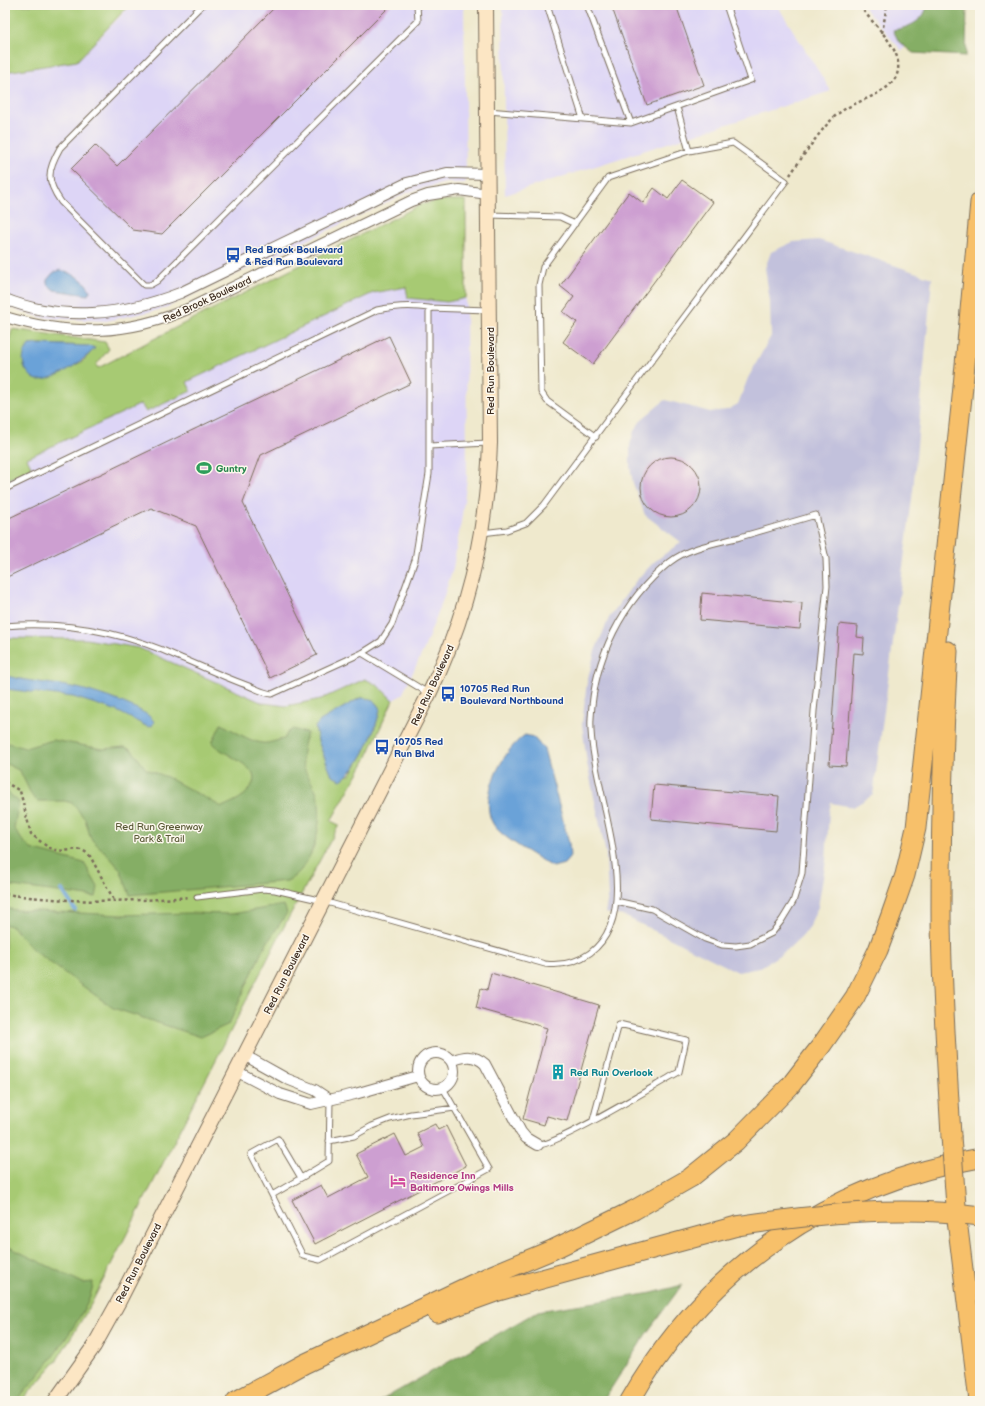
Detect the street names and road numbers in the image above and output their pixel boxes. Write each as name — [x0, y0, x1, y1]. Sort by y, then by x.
street label: Red Brook Boulevard — [161, 274, 254, 326]
street label: Red Run Boulevard — [485, 327, 497, 415]
street label: Red Run Boulevard — [409, 643, 457, 728]
street label: Red Run Boulevard — [262, 932, 312, 1016]
street label: Red Run Boulevard — [114, 1221, 164, 1305]

